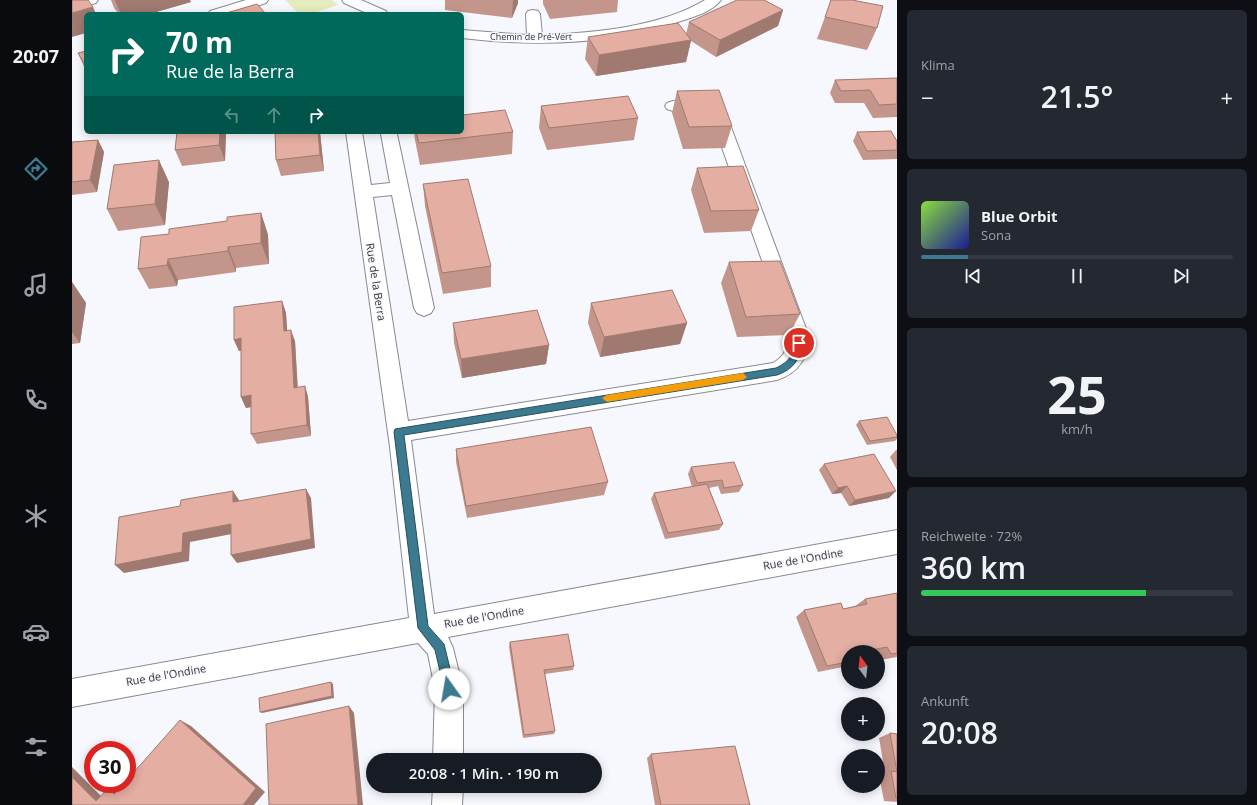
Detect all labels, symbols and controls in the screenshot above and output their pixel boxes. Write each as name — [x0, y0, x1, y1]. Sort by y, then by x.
text: 70 m — [166, 23, 233, 61]
icon: right — [100, 28, 152, 80]
street label: Chemin de Pré-Vert — [490, 30, 572, 43]
text: 20:07 — [13, 44, 59, 68]
text: Klima — [921, 56, 955, 74]
text: Rue de la Berra — [166, 59, 294, 83]
text: 21.5° — [1041, 76, 1113, 117]
text: − — [921, 82, 934, 112]
text: + — [1220, 82, 1233, 112]
icon: left — [221, 104, 243, 126]
icon: ahead — [263, 104, 285, 126]
icon: right — [305, 104, 327, 126]
icon: directions — [22, 155, 50, 183]
text: Blue Orbit — [981, 206, 1058, 226]
text: Sona — [981, 226, 1011, 244]
street label: Rue de la Berra — [363, 242, 390, 322]
icon: previous — [962, 265, 984, 287]
icon: pause — [1066, 265, 1088, 287]
icon: next — [1170, 265, 1192, 287]
icon: music — [22, 271, 50, 299]
pin — [782, 326, 816, 360]
icon: arrive — [788, 332, 810, 354]
text: 25 — [1047, 358, 1107, 429]
icon: phone — [22, 386, 50, 414]
text: km/h — [1061, 420, 1093, 438]
icon: climate — [22, 502, 50, 530]
text: Reichweite · 72% — [921, 527, 1022, 545]
street label: Rue de l'Ondine — [762, 544, 844, 573]
text: 360 km — [921, 547, 1026, 588]
street label: Rue de l'Ondine — [443, 602, 525, 631]
icon: car — [22, 618, 50, 646]
north arrow — [841, 645, 885, 689]
map controls — [841, 645, 885, 793]
street label: Rue de l'Ondine — [125, 660, 207, 689]
position arrow — [428, 668, 470, 710]
text: Ankunft — [921, 692, 969, 710]
button: + — [841, 697, 885, 741]
text: 20:08 — [921, 712, 998, 753]
icon: filters — [22, 733, 50, 761]
speed limit sign: 30 — [84, 741, 136, 793]
button: − — [841, 749, 885, 793]
text: 20:08 · 1 Min. · 190 m — [409, 763, 559, 783]

